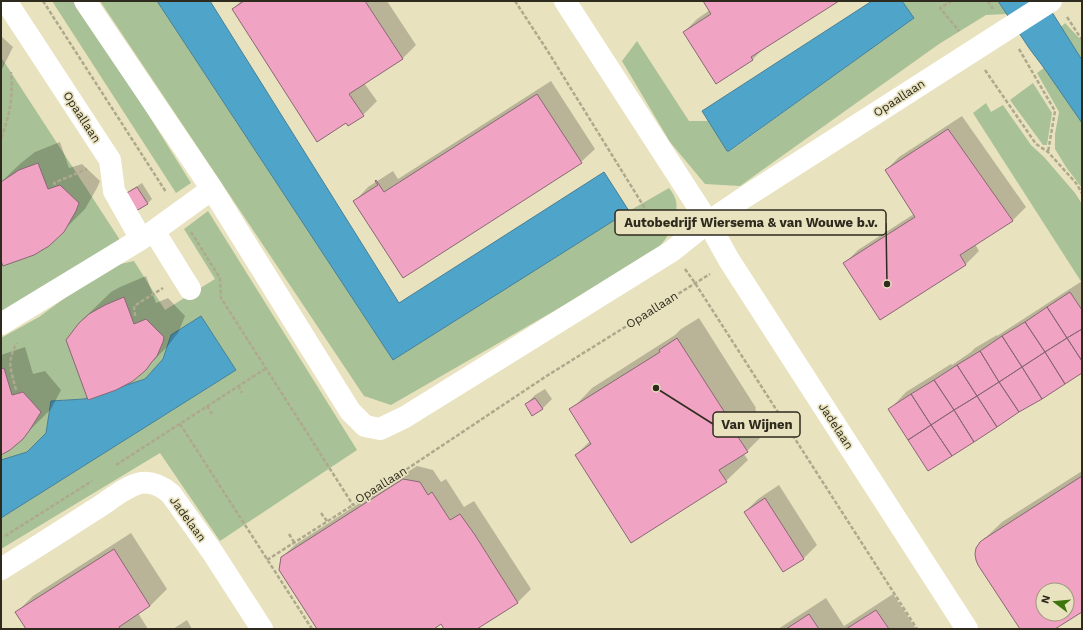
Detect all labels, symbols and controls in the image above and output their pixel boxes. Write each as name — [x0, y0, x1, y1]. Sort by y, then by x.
street label: Opaallaan — [871, 76, 927, 120]
street label: Opaallaan — [60, 89, 104, 145]
callout: Autobedrijf Wiersema & van Wouwe b.v. — [615, 210, 886, 235]
text: Autobedrijf Wiersema & van Wouwe b.v. — [624, 215, 878, 230]
street label: Opaallaan — [624, 289, 680, 331]
street label: Jadelaan — [816, 400, 856, 452]
callout: Van Wijnen — [713, 412, 800, 437]
text: Van Wijnen — [721, 417, 793, 432]
street label: Opaallaan — [353, 464, 409, 506]
street label: Jadelaan — [167, 494, 209, 544]
north arrow — [1035, 582, 1075, 622]
text: N — [1038, 594, 1053, 605]

